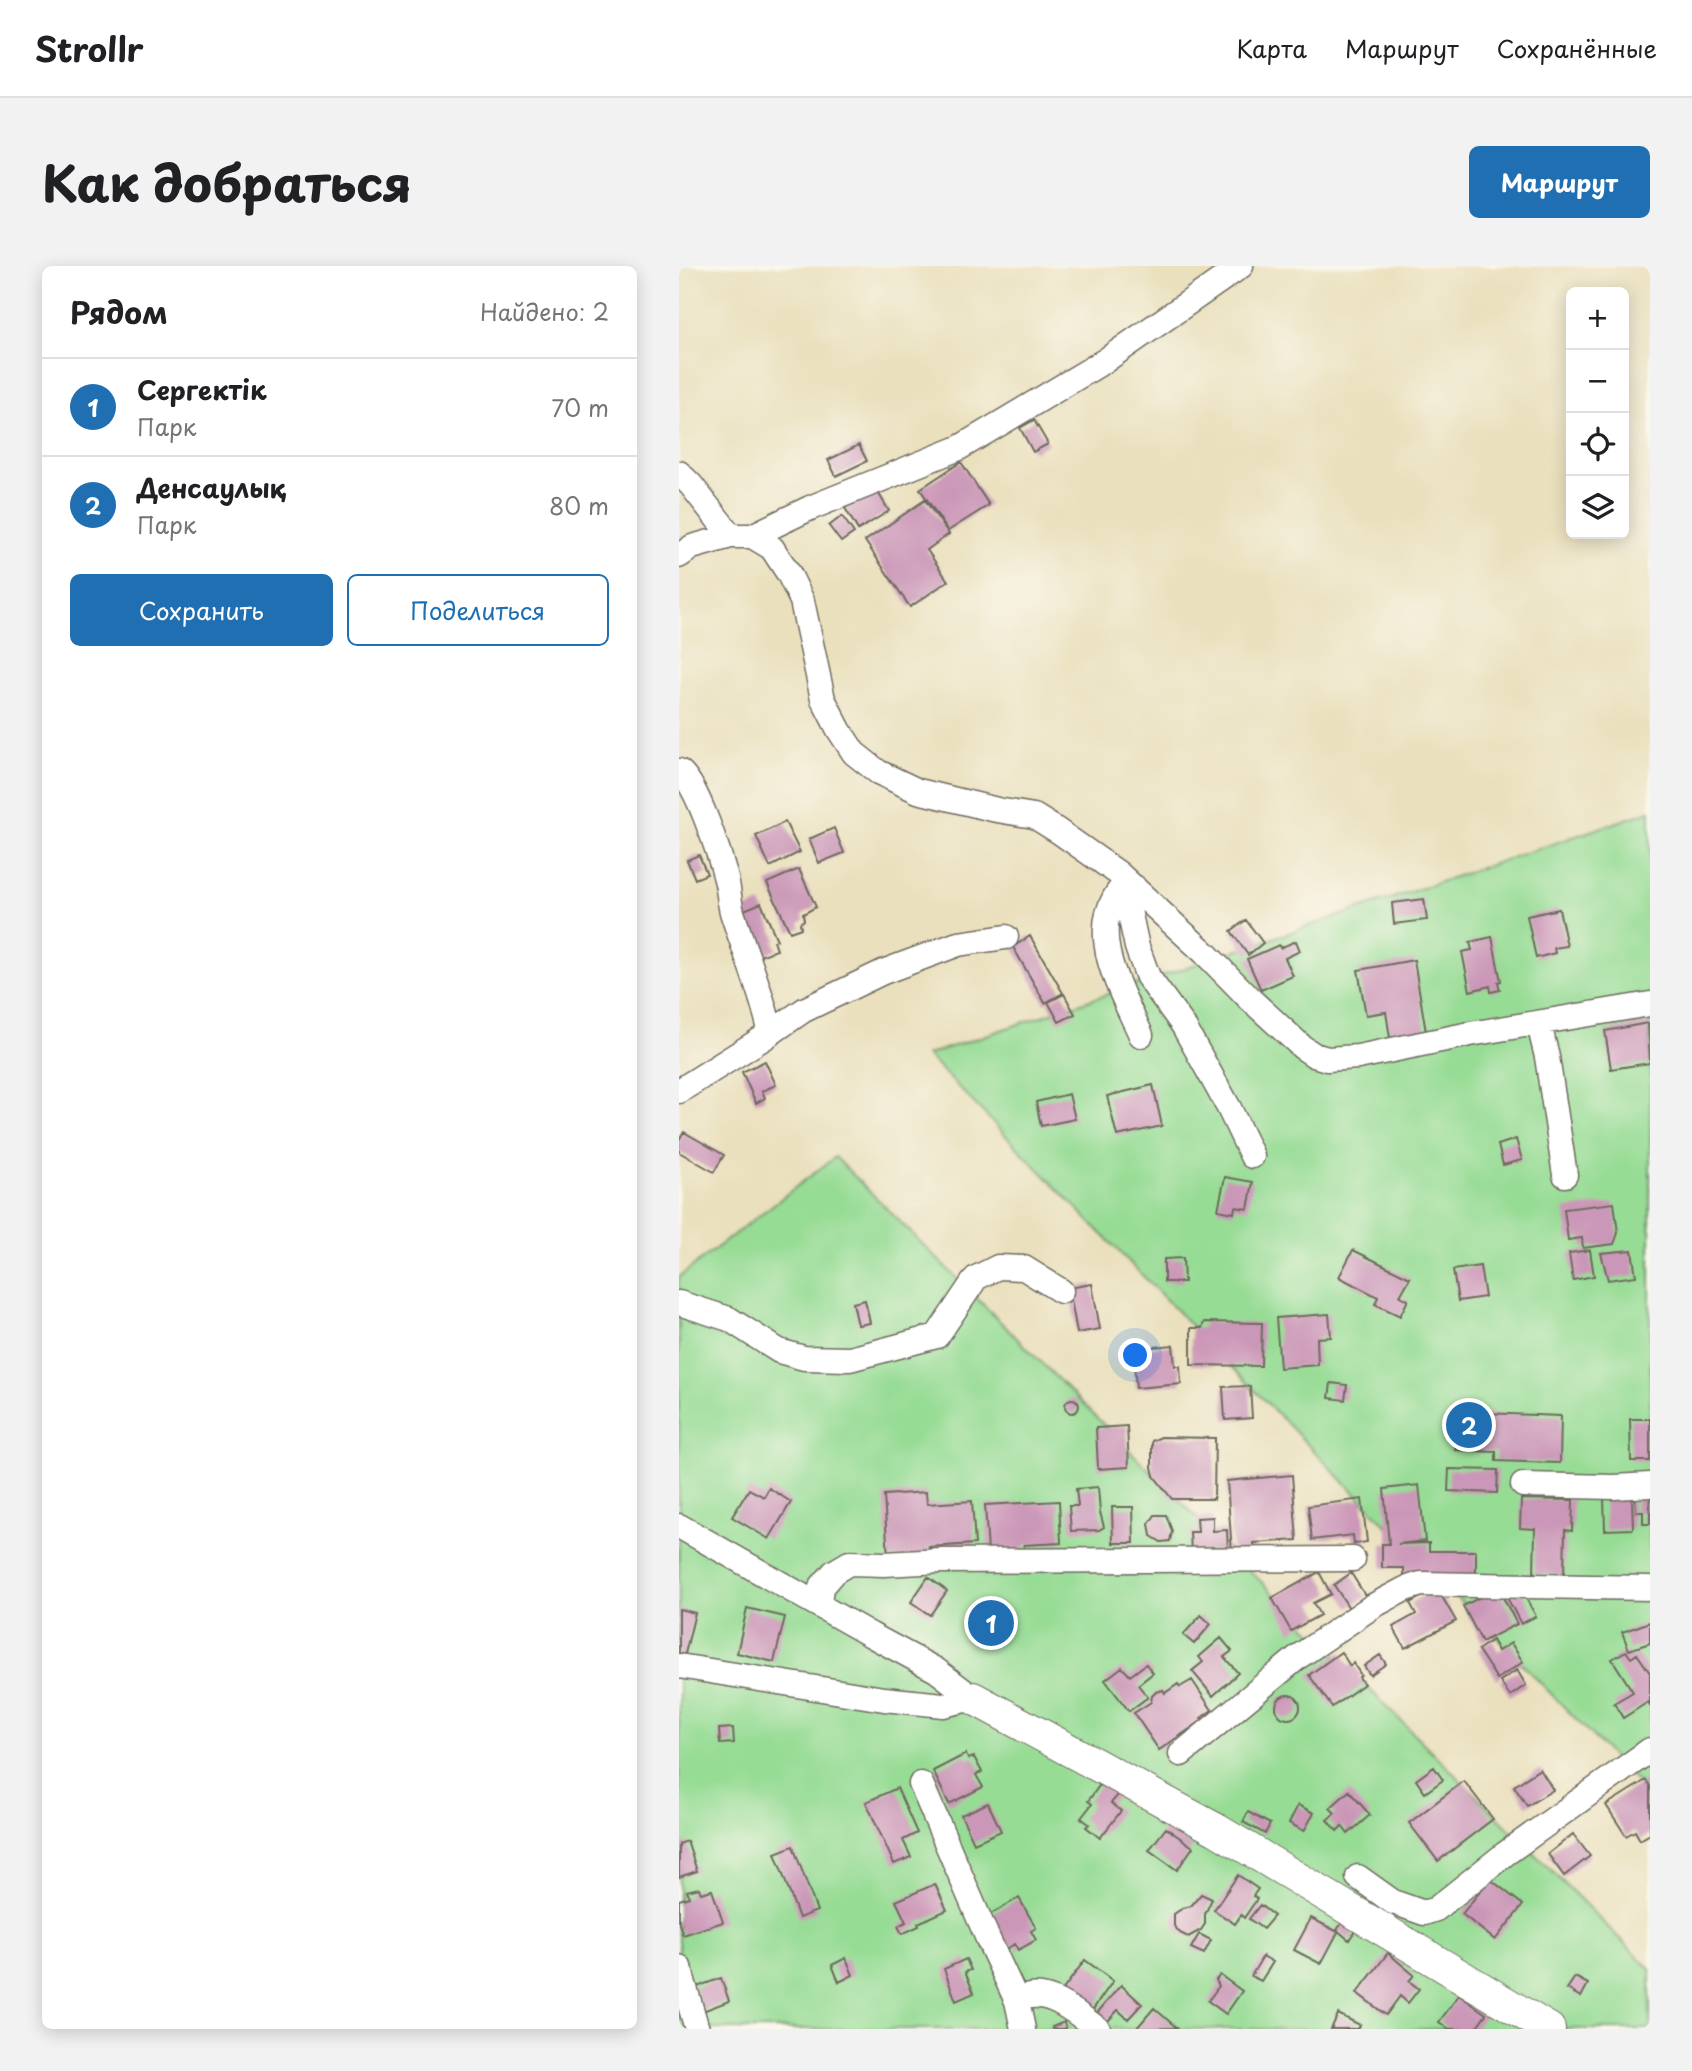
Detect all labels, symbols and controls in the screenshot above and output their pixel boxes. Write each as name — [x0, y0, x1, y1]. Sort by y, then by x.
text: Strollr — [35, 23, 144, 73]
text: Карта — [1236, 30, 1307, 66]
text: Маршрут — [1345, 30, 1459, 66]
text: Сохранённые — [1497, 30, 1657, 66]
text: Как добраться — [42, 145, 412, 219]
button: Маршрут — [1469, 146, 1650, 218]
map controls — [1566, 287, 1629, 539]
button: + — [1566, 287, 1629, 350]
text: Рядом — [70, 289, 168, 334]
text: Найдено: 2 — [480, 294, 609, 329]
button: − — [1566, 350, 1629, 413]
text: Сергектік — [137, 370, 266, 409]
text: 1 — [88, 390, 99, 425]
text: 70 m — [551, 390, 609, 425]
text: Парк — [137, 409, 196, 444]
button: locate — [1566, 413, 1629, 476]
text: Денсаулық — [137, 468, 286, 507]
button: layers — [1566, 476, 1629, 539]
text: 2 — [85, 488, 101, 523]
text: 80 m — [549, 488, 609, 523]
text: Парк — [137, 507, 196, 542]
button: Сохранить — [70, 574, 333, 646]
button: Поделиться — [347, 574, 609, 646]
your location — [1118, 1338, 1152, 1372]
pin: 2 — [1446, 1399, 1492, 1451]
pin: 1 — [968, 1597, 1014, 1649]

